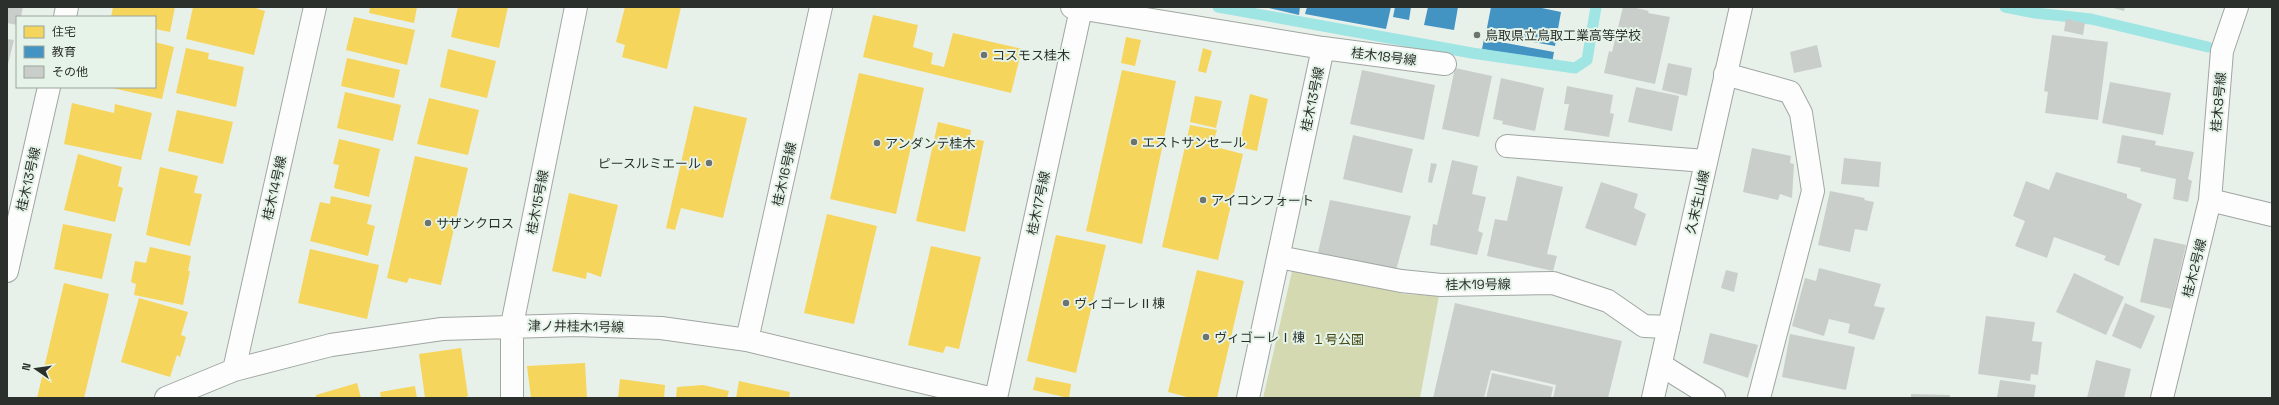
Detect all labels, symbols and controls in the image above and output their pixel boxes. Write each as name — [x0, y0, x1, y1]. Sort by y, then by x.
legend — [16, 16, 156, 88]
text: 住宅 — [52, 24, 76, 40]
place label: 鳥取県立鳥取工業高等学校 — [1485, 27, 1641, 44]
marker: 鳥取県立鳥取工業高等学校 — [1472, 30, 1482, 40]
text: 教育 — [52, 44, 76, 60]
street label: 桂木18号線 — [1350, 44, 1418, 69]
place label: コスモス桂木 — [992, 47, 1070, 64]
marker: コスモス桂木 — [979, 50, 989, 60]
text: その他 — [52, 64, 88, 80]
street label: 桂木13号線 — [1297, 65, 1328, 133]
street label: 桂木8号線 — [2207, 71, 2230, 133]
place label: エストサンセール — [1142, 134, 1246, 151]
place label: アンダンテ桂木 — [885, 135, 975, 152]
marker: エストサンセール — [1129, 137, 1139, 147]
marker: アンダンテ桂木 — [872, 138, 882, 148]
street label: 桂木16号線 — [769, 140, 800, 208]
street label: 桂木13号線 — [13, 145, 44, 213]
street label: 桂木14号線 — [259, 154, 290, 222]
place label: ピースルミエール — [598, 155, 701, 172]
marker: ピースルミエール — [704, 158, 714, 168]
street label: 桂木15号線 — [523, 168, 552, 236]
street label: 久末生山線 — [1682, 169, 1713, 236]
street label: 桂木17号線 — [1023, 170, 1054, 237]
place label: アイコンフォート — [1211, 192, 1314, 209]
marker: アイコンフォート — [1198, 195, 1208, 205]
place label: サザンクロス — [436, 215, 514, 232]
marker: サザンクロス — [423, 218, 433, 228]
street label: 桂木2号線 — [2179, 237, 2210, 299]
street label: 桂木19号線 — [1445, 275, 1511, 294]
place label: ヴィゴーレⅡ棟 — [1074, 295, 1165, 312]
marker: ヴィゴーレⅡ棟 — [1061, 298, 1071, 308]
street label: 津ノ井桂木1号線 — [528, 317, 624, 336]
place label: ヴィゴーレⅠ棟 — [1214, 329, 1305, 346]
park label: １号公園 — [1312, 331, 1364, 348]
marker: ヴィゴーレⅠ棟 — [1201, 332, 1211, 342]
north arrow — [16, 349, 56, 389]
text: N — [19, 362, 34, 372]

